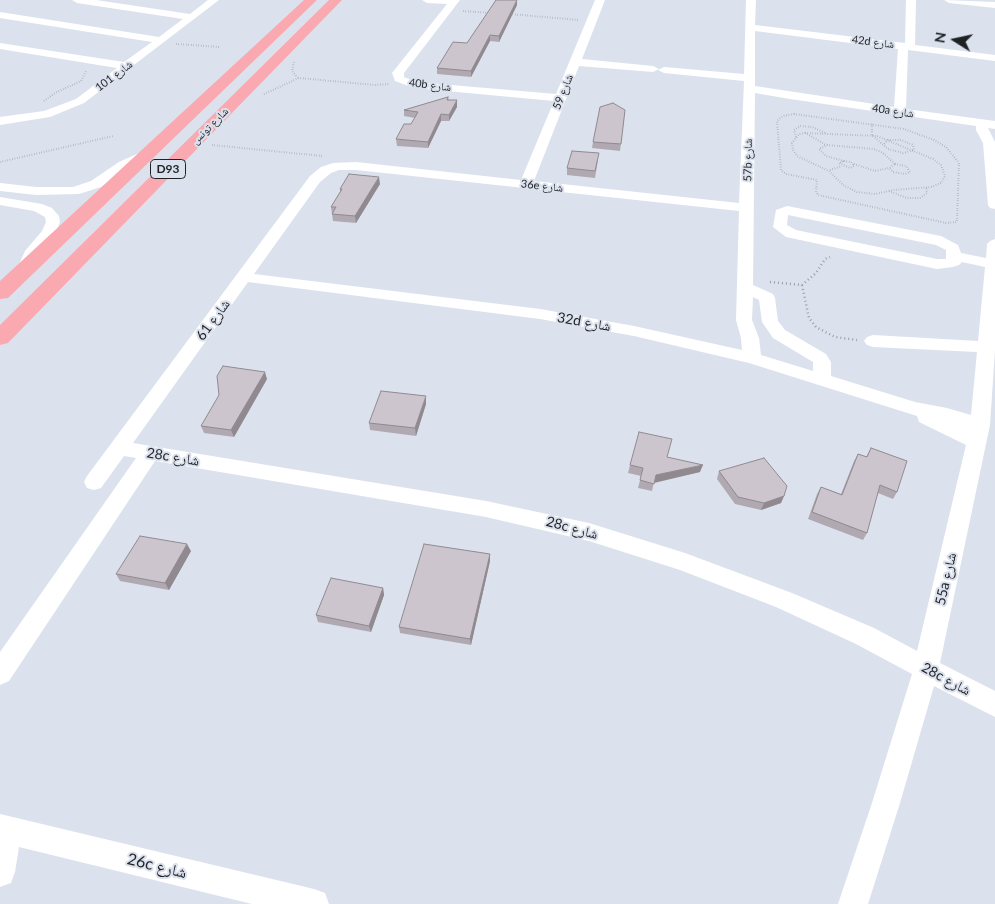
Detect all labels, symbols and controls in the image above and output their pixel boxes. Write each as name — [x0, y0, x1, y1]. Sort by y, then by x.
north arrow — [930, 15, 980, 65]
text: N — [930, 31, 949, 44]
street label: 42d شارع — [851, 33, 895, 51]
street label: شارع 101 — [93, 58, 135, 94]
street label: شارع 59 — [550, 73, 576, 111]
street label: 40b شارع — [408, 76, 452, 94]
street label: 40a شارع — [871, 102, 915, 120]
street label: شارع تونس — [189, 105, 231, 147]
street label: 57b شارع — [741, 139, 755, 181]
road number: D93 — [150, 160, 186, 178]
street label: 36e شارع — [520, 177, 564, 195]
street label: شارع 61 — [193, 296, 233, 344]
street label: 32d شارع — [556, 309, 612, 335]
street label: 28c شارع — [145, 445, 201, 469]
street label: 28c شارع — [544, 513, 600, 543]
street label: 55a شارع — [932, 551, 960, 607]
street label: 28c شارع — [919, 659, 973, 699]
street label: 26c شارع — [125, 849, 189, 883]

